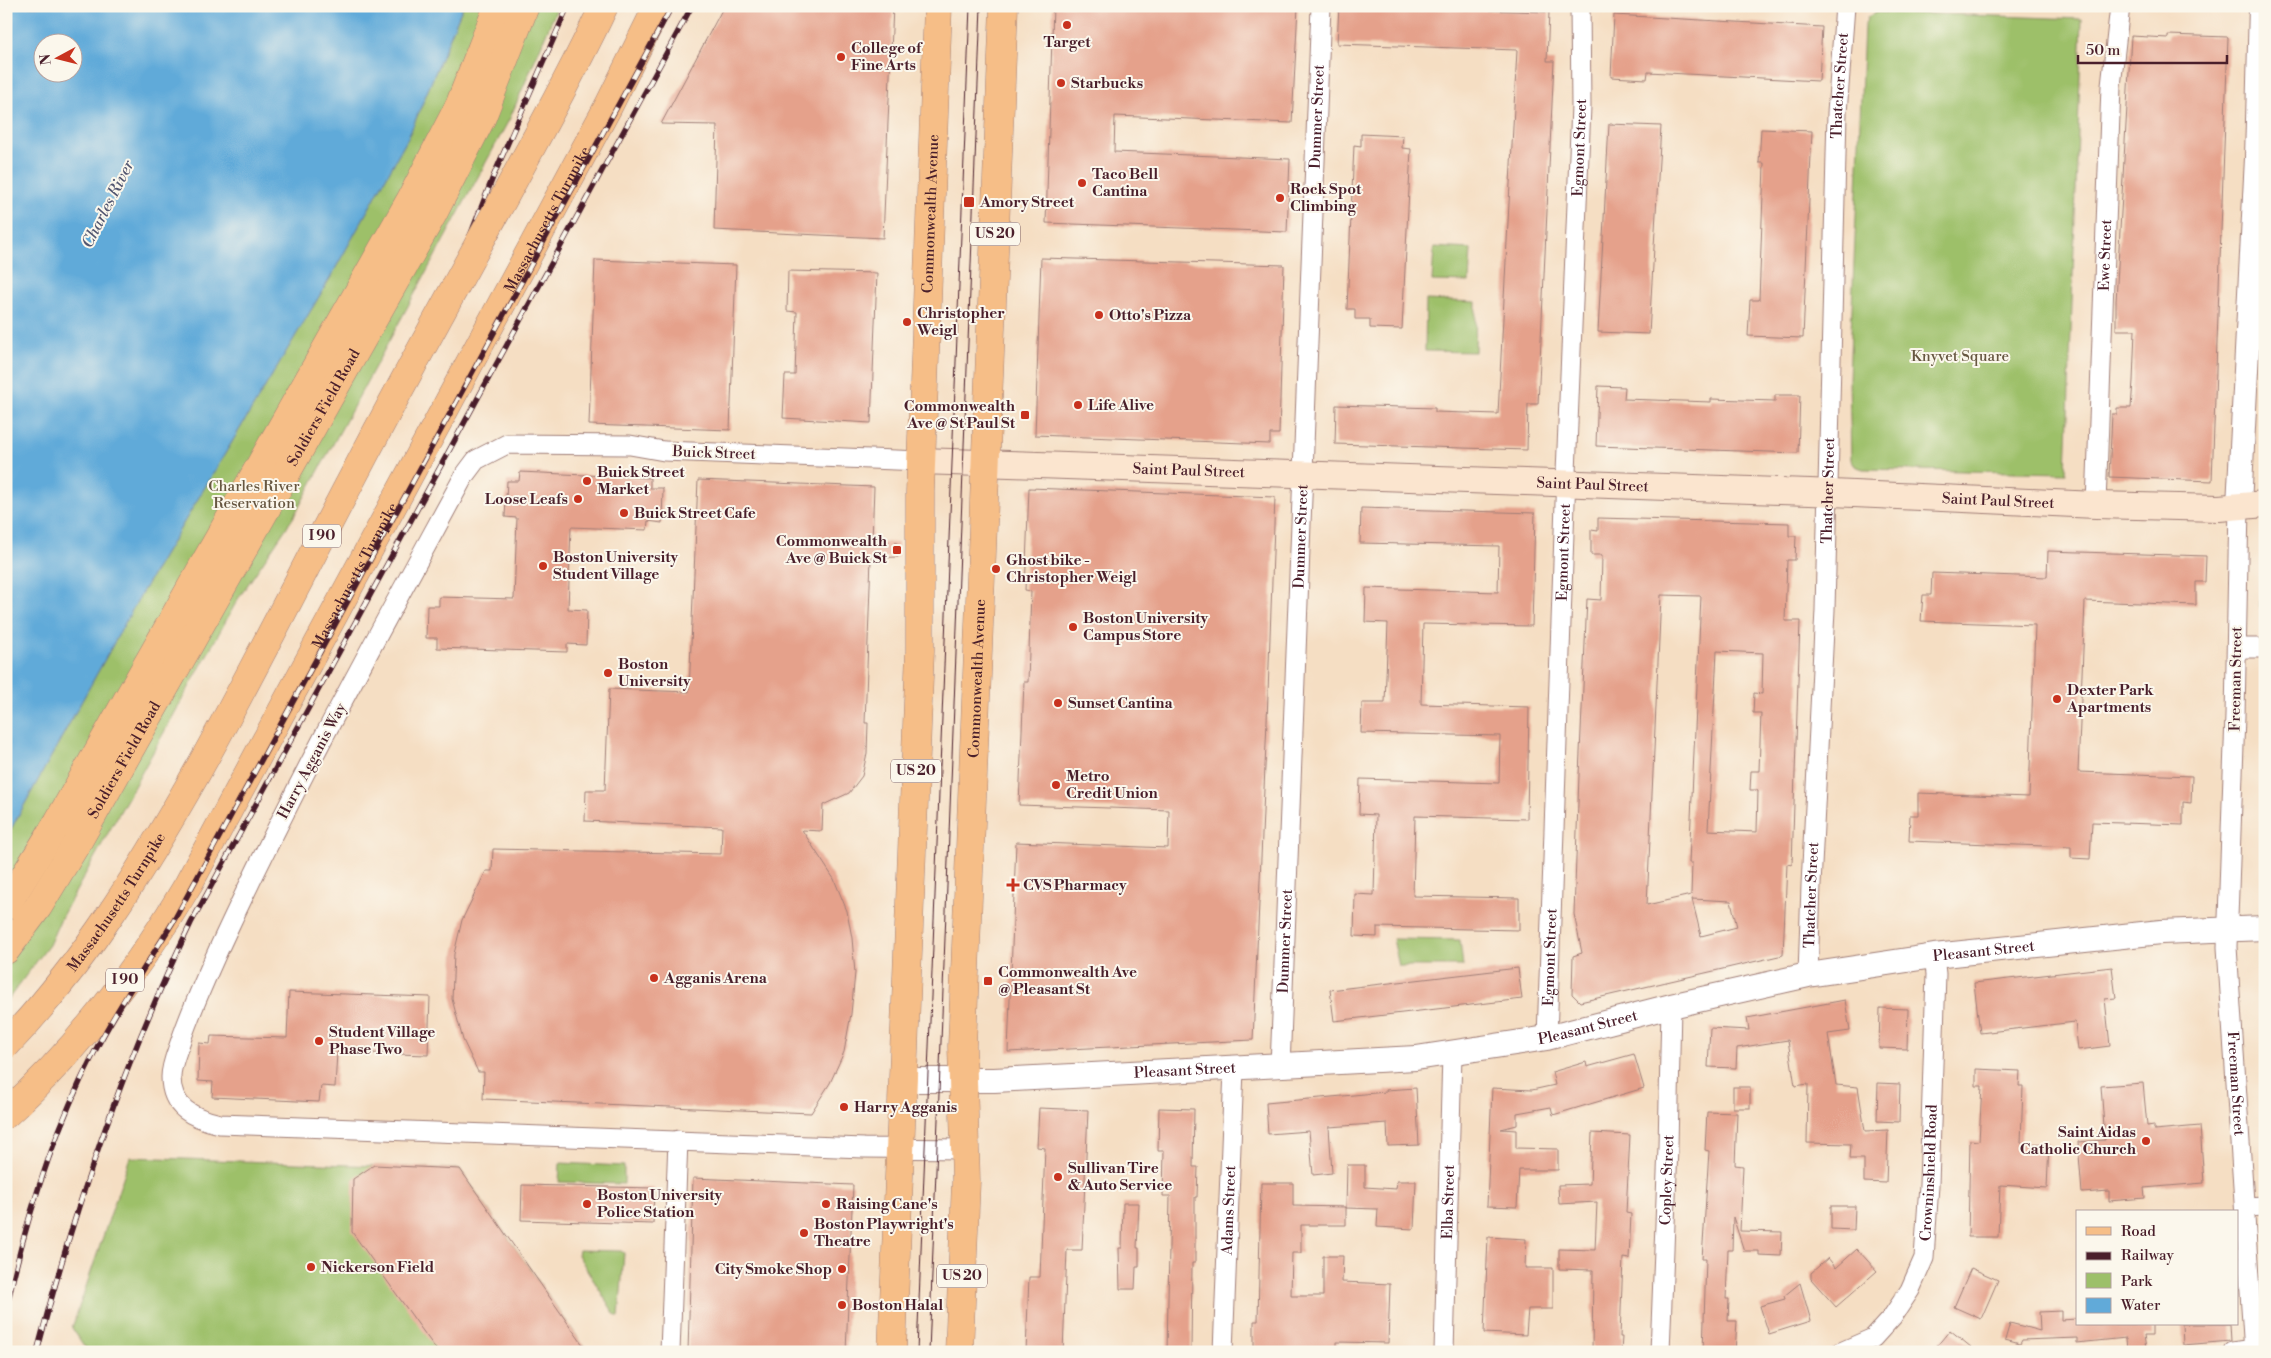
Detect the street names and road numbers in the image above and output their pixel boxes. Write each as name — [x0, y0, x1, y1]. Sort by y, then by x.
street label: Thatcher Street — [1827, 31, 1853, 139]
street label: Dummer Street — [1305, 63, 1328, 169]
street label: Egmont Street — [1568, 98, 1591, 197]
street label: Commonwealth Avenue — [918, 134, 943, 294]
street label: Massachusetts Turnpike — [500, 143, 594, 296]
street label: Ewe Street — [2094, 218, 2116, 292]
road number: US 20 — [970, 222, 1020, 245]
street label: Soldiers Field Road — [283, 345, 364, 469]
street label: Thatcher Street — [1817, 436, 1839, 544]
street label: Buick Street — [671, 442, 757, 464]
street label: Saint Paul Street — [1132, 459, 1246, 482]
street label: Saint Paul Street — [1536, 473, 1650, 496]
street label: Dummer Street — [1289, 483, 1312, 589]
street label: Saint Paul Street — [1942, 489, 2056, 513]
street label: Massachusetts Turnpike — [308, 499, 402, 652]
street label: Egmont Street — [1552, 502, 1574, 602]
road number: I 90 — [303, 524, 341, 548]
street label: Commonwealth Avenue — [964, 599, 990, 758]
street label: Freeman Street — [2226, 626, 2246, 732]
street label: Soldiers Field Road — [83, 697, 165, 822]
street label: Harry Agganis Way — [273, 699, 351, 822]
road number: US 20 — [891, 759, 941, 782]
street label: Massachusetts Turnpike — [63, 829, 169, 975]
street label: Thatcher Street — [1799, 841, 1823, 948]
street label: Dummer Street — [1273, 888, 1296, 994]
street label: Egmont Street — [1539, 907, 1561, 1006]
street label: Pleasant Street — [1932, 936, 2036, 966]
road number: I 90 — [106, 968, 144, 992]
street label: Pleasant Street — [1536, 1005, 1640, 1049]
street label: Freeman Street — [2223, 1031, 2249, 1137]
street label: Pleasant Street — [1133, 1058, 1237, 1082]
street label: Crowninshield Road — [1916, 1104, 1941, 1242]
street label: Copley Street — [1655, 1134, 1678, 1226]
street label: Adams Street — [1217, 1164, 1240, 1256]
street label: Elba Street — [1438, 1164, 1459, 1240]
road number: US 20 — [937, 1264, 987, 1288]

